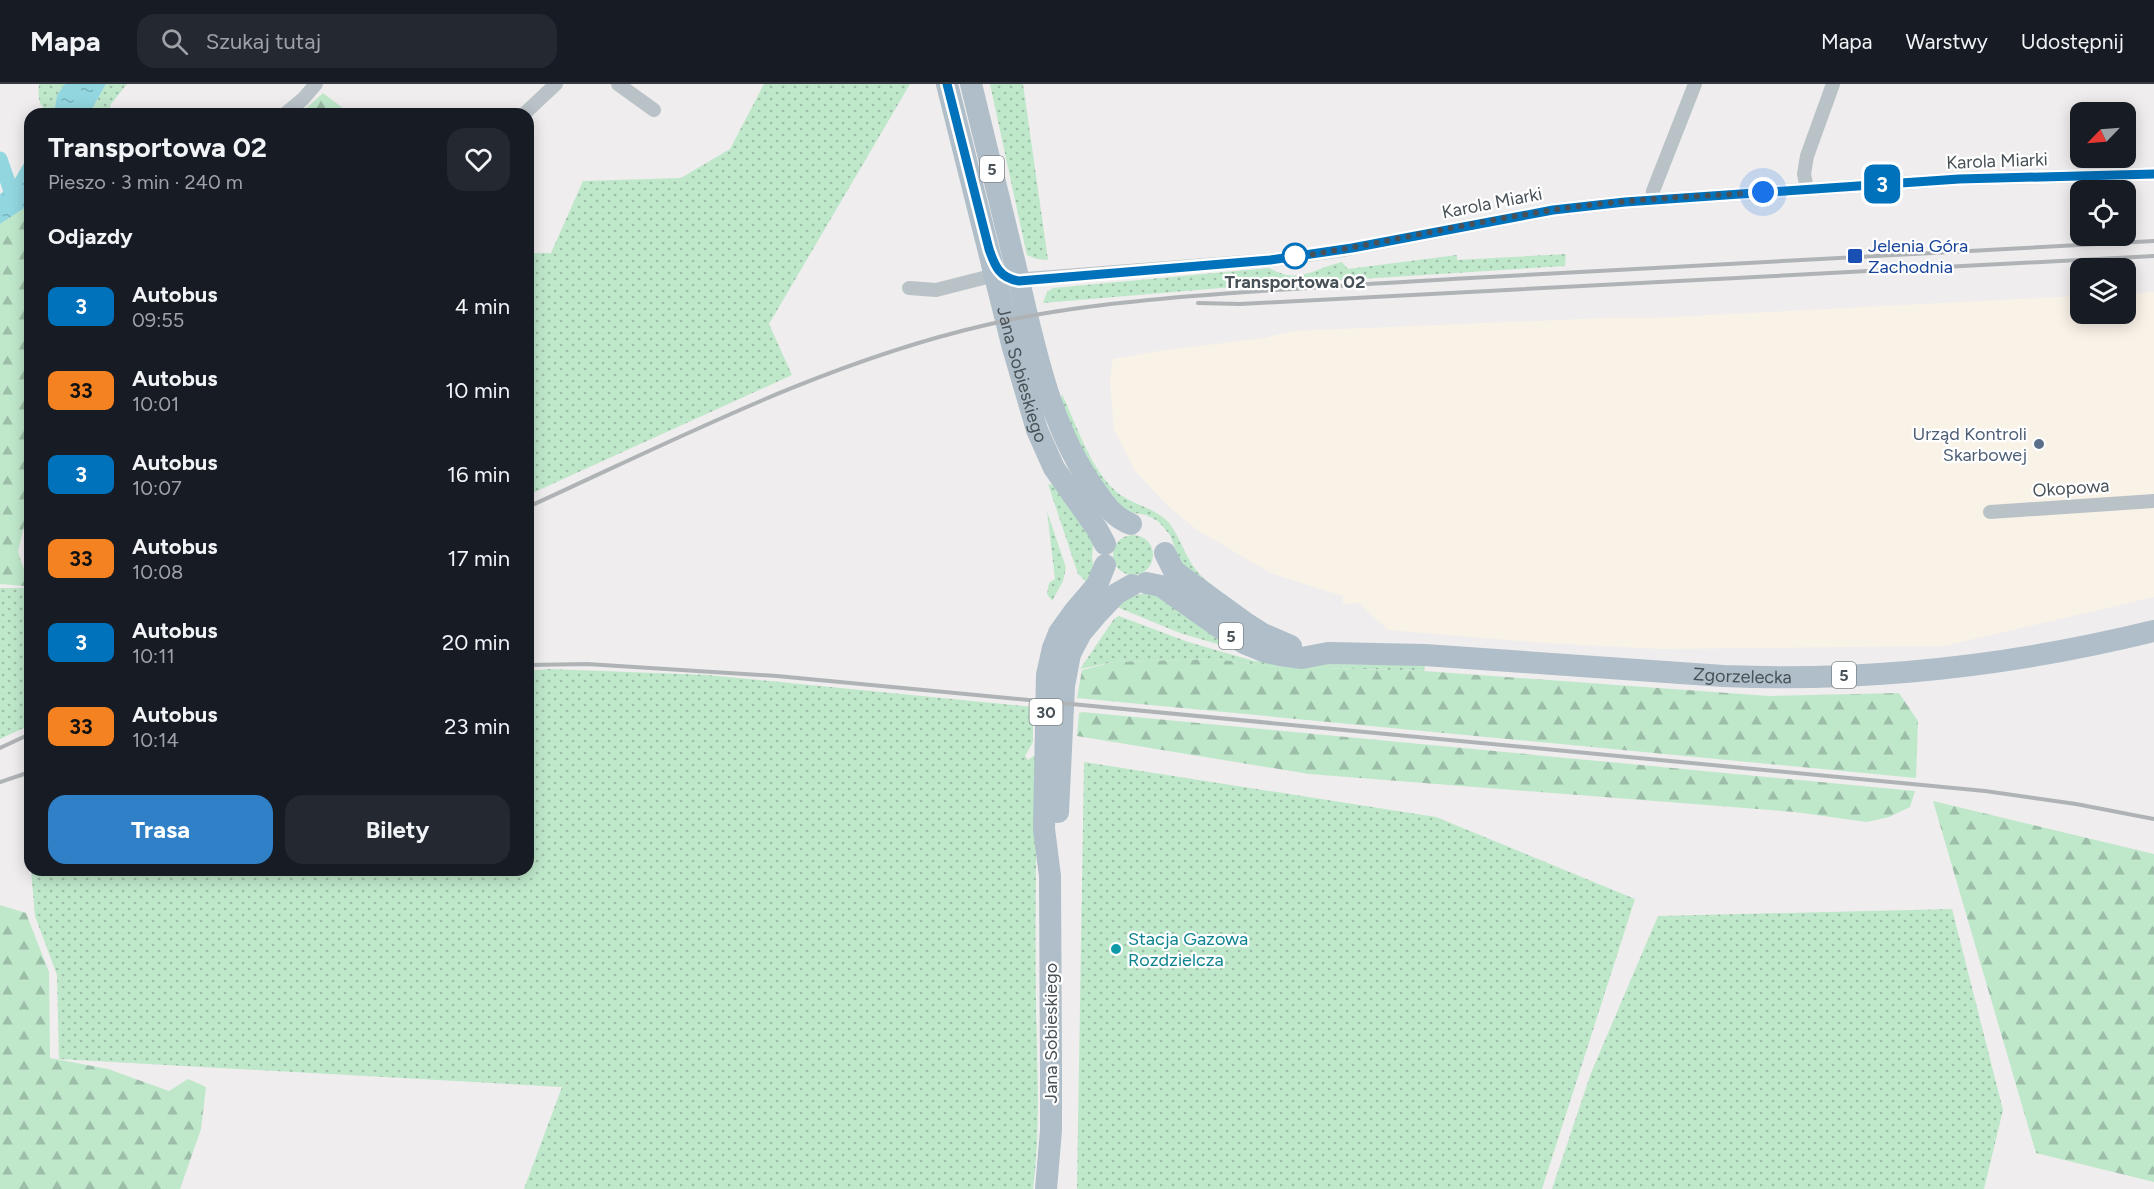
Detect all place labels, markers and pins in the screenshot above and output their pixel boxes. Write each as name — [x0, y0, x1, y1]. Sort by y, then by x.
place label: Jelenia Góra Zachodnia — [1868, 235, 1968, 278]
marker: Transportowa 02 — [1282, 243, 1308, 269]
marker: Jelenia Góra Zachodnia — [1846, 247, 1864, 265]
place label: Transportowa 02 — [1225, 271, 1365, 293]
place label: Urząd Kontroli Skarbowej — [1912, 423, 2027, 466]
marker: Urząd Kontroli Skarbowej — [2032, 437, 2046, 451]
place label: Stacja Gazowa Rozdzielcza — [1128, 928, 1248, 971]
marker: Stacja Gazowa Rozdzielcza — [1109, 942, 1123, 956]

